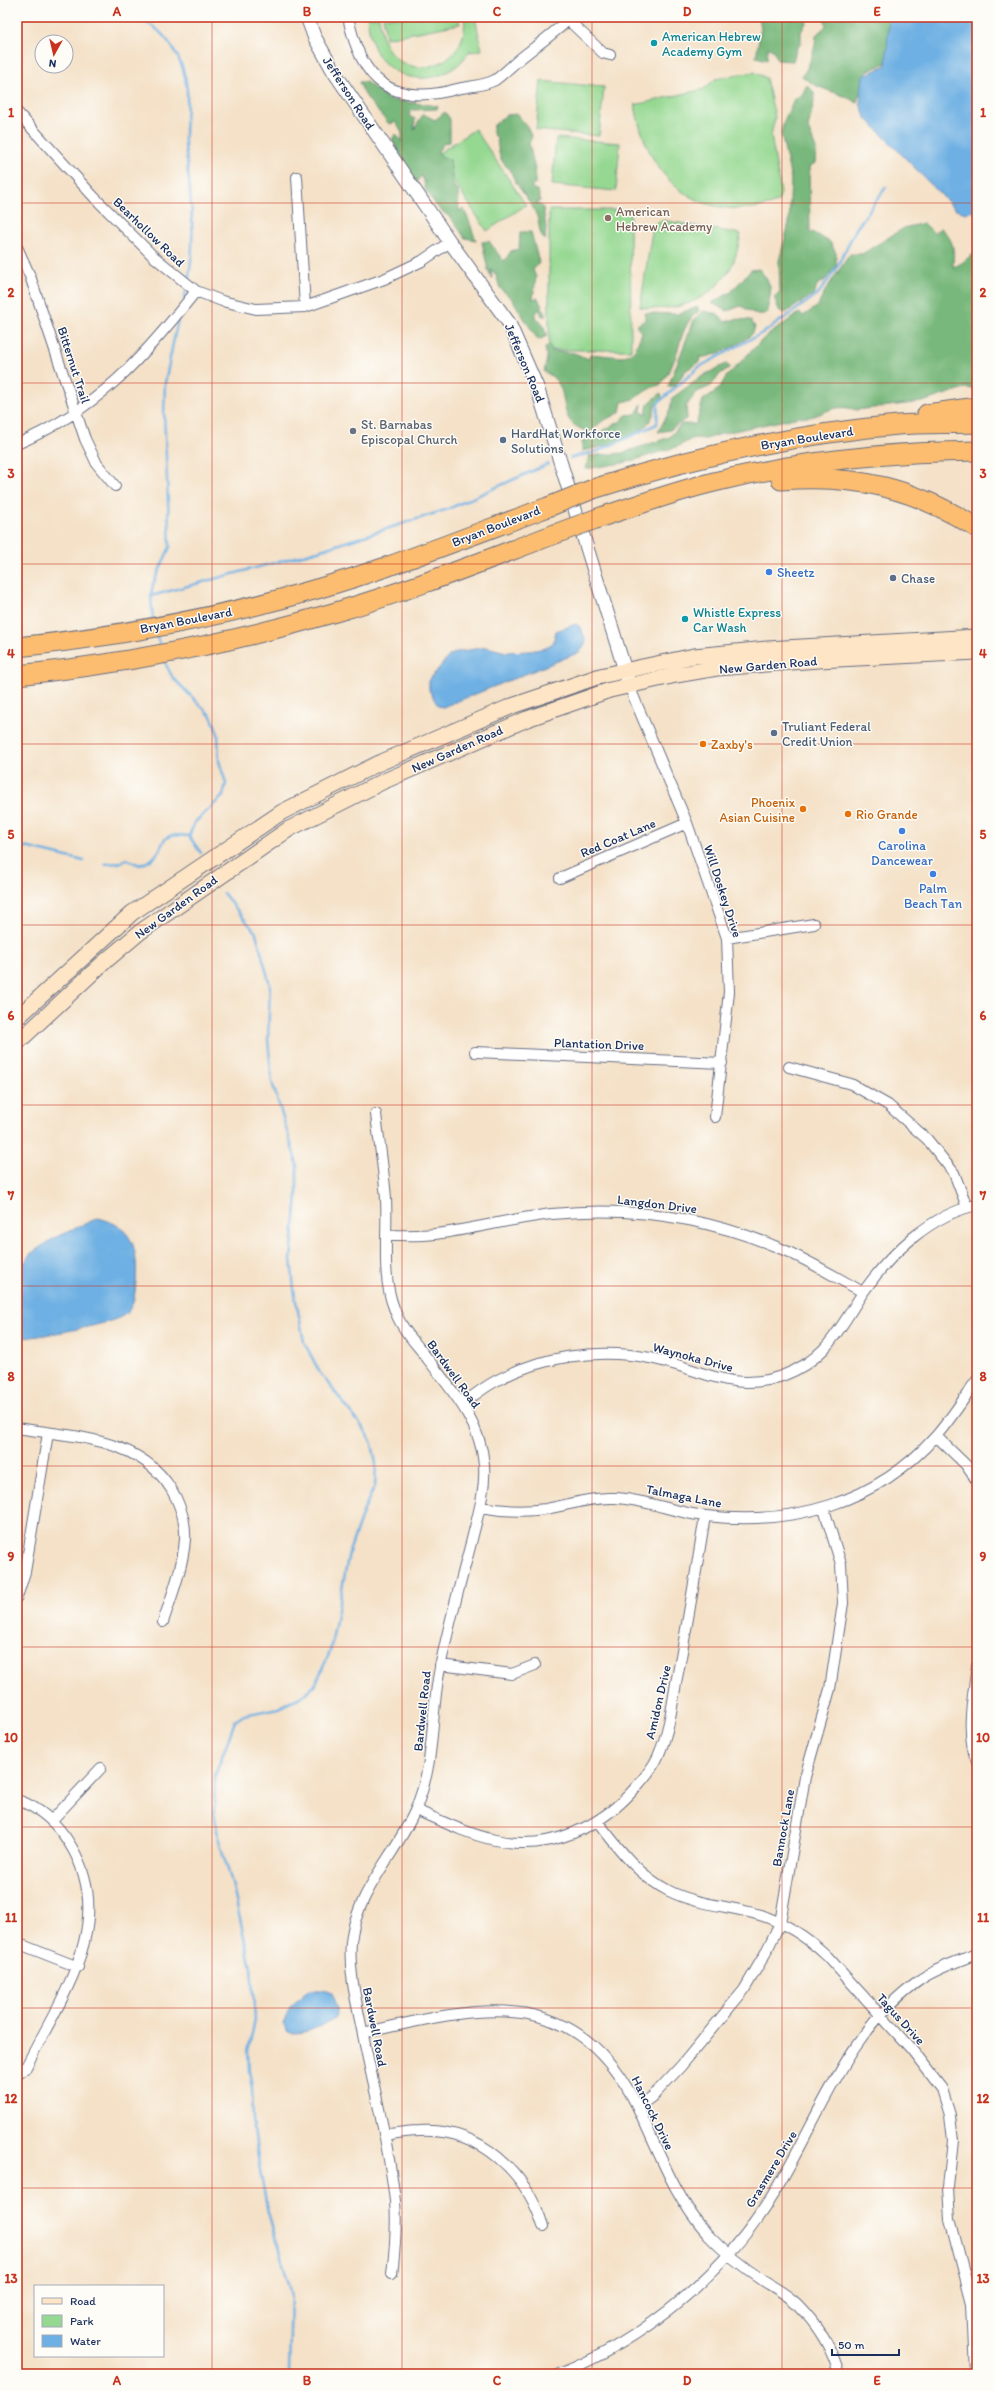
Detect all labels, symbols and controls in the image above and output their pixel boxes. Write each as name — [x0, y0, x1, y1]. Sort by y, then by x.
text: A — [112, 4, 122, 19]
text: B — [303, 4, 312, 19]
text: C — [493, 4, 502, 19]
text: D — [683, 4, 692, 19]
text: E — [873, 4, 881, 19]
place label: American Hebrew Academy Gym — [662, 29, 761, 59]
north arrow — [34, 34, 74, 74]
marker: American Hebrew Academy Gym — [649, 38, 659, 48]
street label: Jefferson Road — [320, 54, 378, 132]
text: N — [48, 56, 57, 70]
text: 1 — [8, 105, 14, 120]
text: 1 — [980, 105, 986, 120]
street label: Bearhollow Road — [110, 194, 188, 270]
place label: American Hebrew Academy — [616, 204, 712, 234]
marker: American Hebrew Academy — [603, 213, 613, 223]
text: 2 — [8, 285, 15, 300]
text: 2 — [980, 285, 987, 300]
street label: Jefferson Road — [502, 321, 548, 405]
street label: Bitternut Trail — [55, 325, 94, 405]
place label: St. Barnabas Episcopal Church — [361, 417, 458, 447]
street label: Bryan Boulevard — [760, 423, 854, 453]
marker: St. Barnabas Episcopal Church — [348, 426, 358, 436]
place label: HardHat Workforce Solutions — [511, 426, 620, 456]
marker: HardHat Workforce Solutions — [498, 435, 508, 445]
text: 3 — [7, 466, 15, 481]
text: 3 — [979, 466, 987, 481]
street label: Bryan Boulevard — [450, 502, 542, 550]
place label: Sheetz — [777, 565, 815, 580]
marker: Sheetz — [764, 567, 774, 577]
place label: Chase — [901, 571, 935, 586]
marker: Chase — [888, 573, 898, 583]
street label: Bryan Boulevard — [139, 604, 233, 636]
place label: Whistle Express Car Wash — [693, 605, 781, 635]
marker: Whistle Express Car Wash — [680, 614, 690, 624]
text: 4 — [7, 646, 15, 661]
text: 4 — [979, 646, 987, 661]
street label: New Garden Road — [718, 653, 818, 677]
place label: Truliant Federal Credit Union — [782, 719, 871, 749]
street label: New Garden Road — [409, 722, 505, 776]
marker: Truliant Federal Credit Union — [769, 728, 779, 738]
place label: Zaxby's — [711, 737, 753, 752]
marker: Zaxby's — [698, 739, 708, 749]
place label: Phoenix Asian Cuisine — [720, 795, 796, 825]
marker: Phoenix Asian Cuisine — [798, 804, 808, 814]
place label: Rio Grande — [856, 807, 918, 822]
marker: Rio Grande — [843, 809, 853, 819]
street label: Red Coat Lane — [578, 815, 658, 861]
marker: Carolina Dancewear — [897, 826, 907, 836]
text: 5 — [8, 827, 15, 842]
text: 5 — [980, 827, 987, 842]
place label: Carolina Dancewear — [871, 838, 934, 868]
street label: Will Doskey Drive — [701, 843, 745, 939]
marker: Palm Beach Tan — [928, 869, 938, 879]
street label: New Garden Road — [132, 872, 220, 942]
place label: Palm Beach Tan — [904, 881, 963, 911]
text: 6 — [8, 1008, 15, 1023]
text: 6 — [980, 1008, 987, 1023]
street label: Plantation Drive — [554, 1035, 644, 1053]
text: 7 — [7, 1188, 15, 1203]
text: 7 — [979, 1188, 987, 1203]
street label: Langdon Drive — [616, 1192, 698, 1216]
street label: Bardwell Road — [424, 1337, 484, 1411]
street label: Waynoka Drive — [651, 1339, 735, 1375]
text: 8 — [7, 1369, 15, 1384]
text: 8 — [979, 1369, 987, 1384]
street label: Talmaga Lane — [645, 1481, 723, 1511]
text: 9 — [8, 1549, 15, 1564]
text: 9 — [980, 1549, 987, 1564]
street label: Amidon Drive — [642, 1663, 674, 1741]
street label: Bardwell Road — [410, 1670, 434, 1752]
text: 10 — [4, 1730, 18, 1745]
text: 10 — [976, 1730, 990, 1745]
street label: Bannock Lane — [769, 1788, 797, 1868]
text: 11 — [5, 1910, 17, 1925]
text: 11 — [977, 1910, 989, 1925]
street label: Bardwell Road — [360, 1986, 390, 2068]
street label: Tagus Drive — [874, 1990, 928, 2048]
street label: Hancock Drive — [629, 2074, 677, 2152]
text: 12 — [5, 2091, 18, 2106]
text: 12 — [977, 2091, 990, 2106]
street label: Grasmere Drive — [742, 2128, 800, 2210]
text: 13 — [4, 2271, 18, 2286]
text: 13 — [976, 2271, 990, 2286]
legend — [34, 2285, 164, 2357]
text: Road — [70, 2294, 96, 2308]
text: Park — [70, 2314, 94, 2328]
scale bar — [832, 2331, 899, 2357]
text: Water — [70, 2334, 101, 2348]
text: 50 m — [838, 2338, 864, 2352]
text: A — [112, 2373, 122, 2388]
text: B — [303, 2373, 312, 2388]
text: C — [493, 2373, 502, 2388]
text: D — [683, 2373, 692, 2388]
text: E — [873, 2373, 881, 2388]

